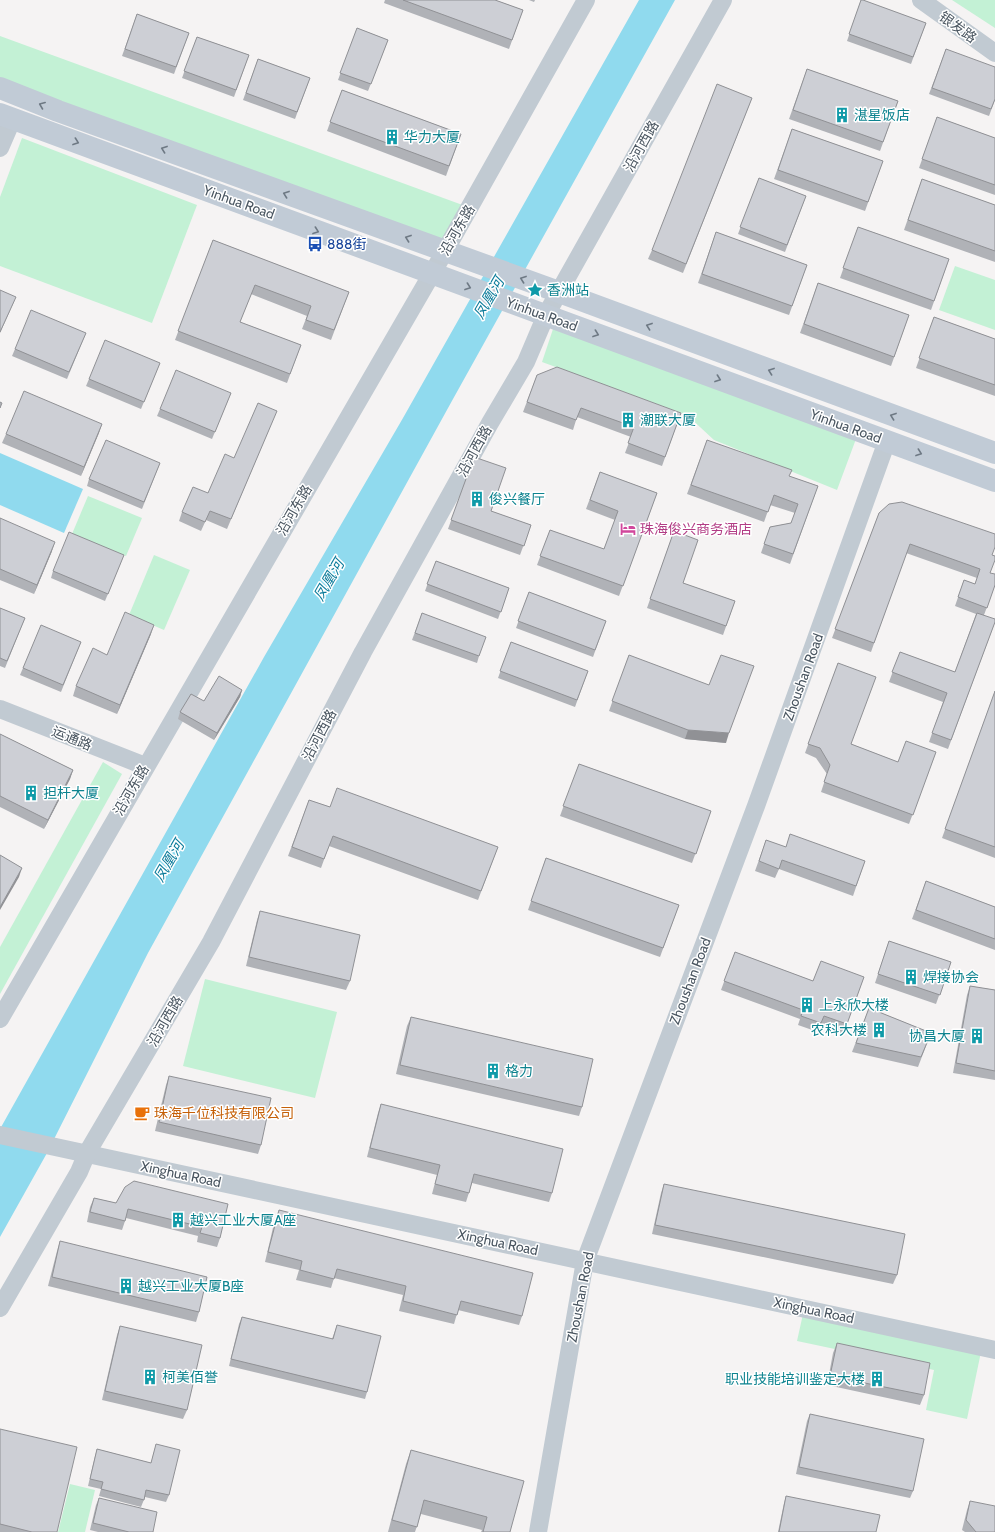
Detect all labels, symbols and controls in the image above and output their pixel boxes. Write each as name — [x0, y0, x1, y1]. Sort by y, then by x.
street label: 银发路 — [936, 7, 980, 47]
one-way arrow — [38, 101, 45, 109]
building icon: 湛星饭店 — [833, 106, 851, 124]
place label: 湛星饭店 — [854, 106, 910, 124]
street label: 沿河西路 — [620, 117, 662, 175]
building icon: 华力大厦 — [383, 128, 401, 146]
place label: 华力大厦 — [404, 128, 460, 146]
one-way arrow — [73, 137, 80, 145]
one-way arrow — [160, 146, 167, 154]
street label: Yinhua Road — [200, 180, 277, 223]
one-way arrow — [282, 190, 289, 198]
street label: 沿河东路 — [435, 201, 479, 259]
one-way arrow — [313, 226, 320, 234]
one-way arrow — [405, 234, 412, 243]
bus stop icon: 888街 — [306, 235, 324, 253]
place label: 888街 — [327, 235, 366, 253]
water label: 凤凰河 — [470, 271, 510, 322]
one-way arrow — [519, 276, 526, 284]
place icon: 香洲站 — [526, 281, 544, 299]
place label: 香洲站 — [547, 281, 589, 299]
one-way arrow — [464, 282, 471, 290]
street label: Yinhua Road — [503, 292, 580, 335]
one-way arrow — [645, 322, 652, 330]
one-way arrow — [592, 329, 599, 337]
one-way arrow — [767, 367, 774, 375]
one-way arrow — [714, 374, 721, 382]
street label: Yinhua Road — [807, 404, 884, 447]
building icon: 潮联大厦 — [619, 411, 637, 429]
place label: 潮联大厦 — [640, 411, 696, 429]
one-way arrow — [889, 412, 896, 420]
street label: 沿河西路 — [453, 422, 495, 480]
one-way arrow — [915, 448, 922, 456]
street label: 沿河东路 — [272, 481, 316, 539]
building icon: 俊兴餐厅 — [468, 490, 486, 508]
place label: 俊兴餐厅 — [489, 490, 545, 508]
hotel icon: 珠海俊兴商务酒店 — [619, 520, 637, 538]
place label: 珠海俊兴商务酒店 — [640, 520, 752, 538]
water label: 凤凰河 — [310, 553, 350, 604]
street label: Zhoushan Road — [779, 631, 827, 723]
street label: 沿河西路 — [298, 706, 340, 764]
street label: 运通路 — [49, 722, 95, 754]
street label: 沿河东路 — [109, 761, 153, 819]
building icon: 担杆大厦 — [22, 784, 40, 802]
place label: 担杆大厦 — [43, 784, 99, 802]
water label: 凤凰河 — [150, 834, 190, 885]
street label: Zhoushan Road — [665, 935, 715, 1027]
building icon: 焊接协会 — [902, 968, 920, 986]
place label: 焊接协会 — [923, 968, 979, 986]
street label: 沿河西路 — [143, 992, 187, 1050]
building icon: 上永欣大楼 — [798, 996, 816, 1014]
place label: 上永欣大楼 — [819, 996, 889, 1014]
place label: 农科大楼 — [811, 1021, 867, 1039]
building icon: 农科大楼 — [870, 1021, 888, 1039]
place label: 协昌大厦 — [909, 1027, 965, 1045]
building icon: 协昌大厦 — [968, 1027, 986, 1045]
building icon: 格力 — [484, 1062, 502, 1080]
place label: 格力 — [505, 1062, 533, 1080]
cafe icon: 珠海千位科技有限公司 — [133, 1104, 151, 1122]
place label: 珠海千位科技有限公司 — [154, 1104, 294, 1122]
street label: Xinghua Road — [139, 1157, 223, 1191]
building icon: 越兴工业大厦A座 — [169, 1211, 187, 1229]
place label: 越兴工业大厦A座 — [190, 1211, 297, 1229]
street label: Xinghua Road — [456, 1225, 540, 1259]
street label: Zhoushan Road — [562, 1250, 598, 1344]
building icon: 越兴工业大厦B座 — [117, 1277, 135, 1295]
place label: 越兴工业大厦B座 — [138, 1277, 244, 1295]
street label: Xinghua Road — [772, 1293, 856, 1327]
building icon: 柯美佰誉 — [141, 1368, 159, 1386]
place label: 柯美佰誉 — [162, 1368, 218, 1386]
place label: 职业技能培训鉴定大楼 — [725, 1370, 865, 1388]
building icon: 职业技能培训鉴定大楼 — [868, 1370, 886, 1388]

